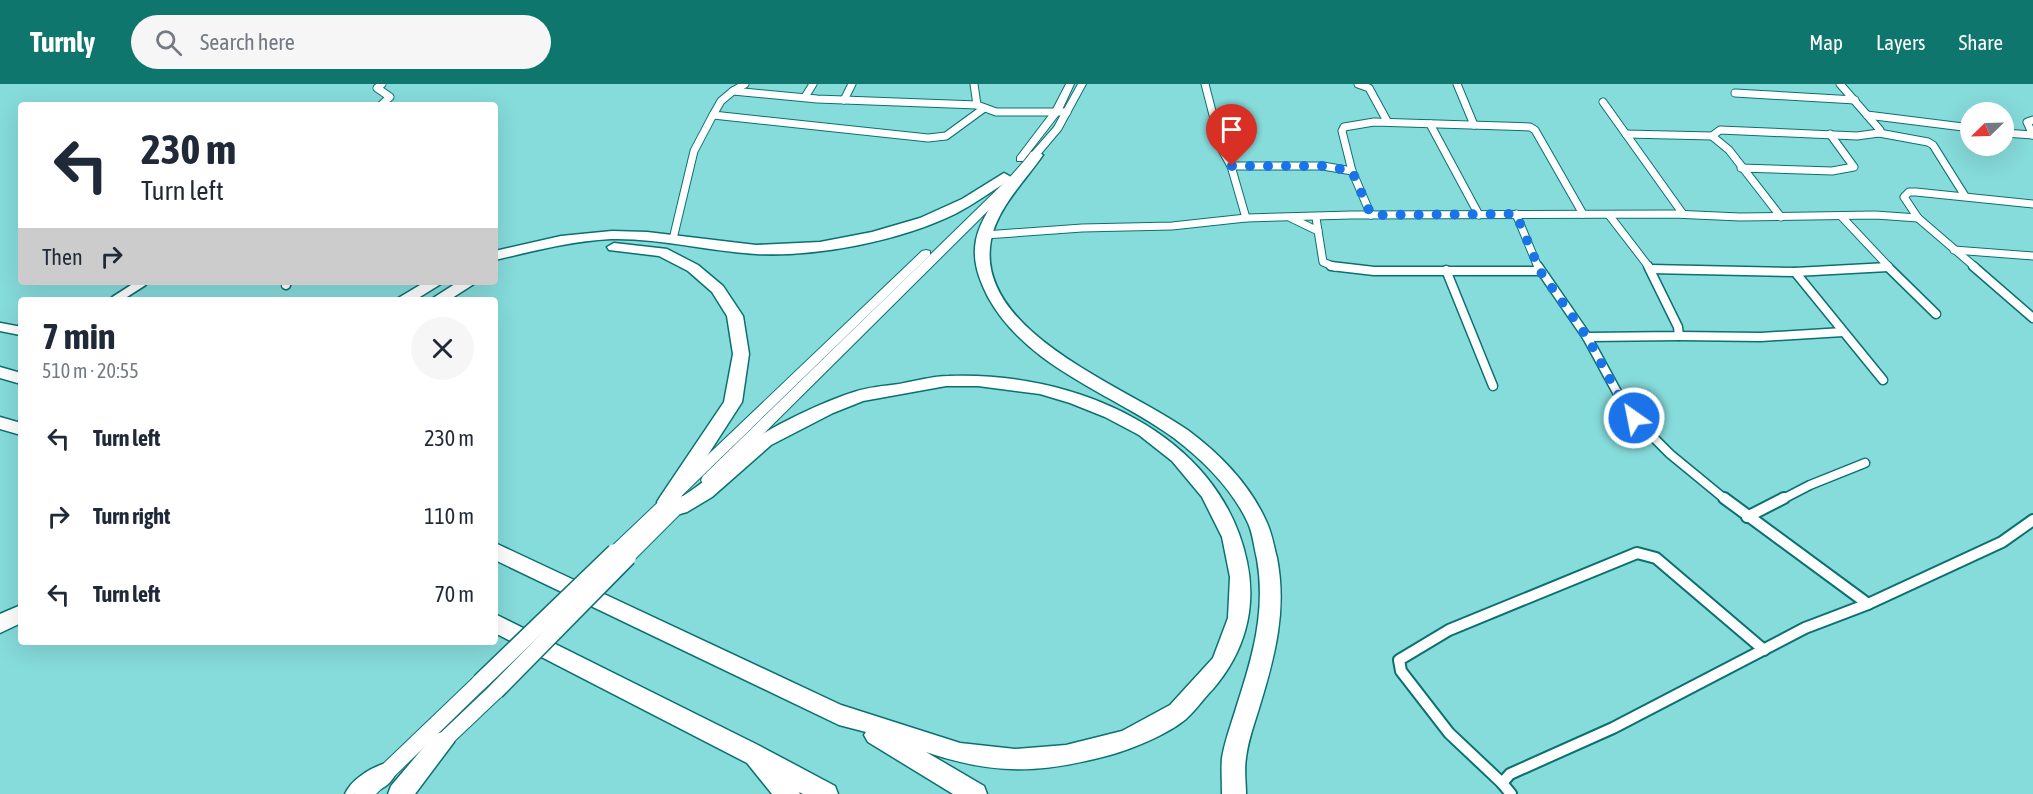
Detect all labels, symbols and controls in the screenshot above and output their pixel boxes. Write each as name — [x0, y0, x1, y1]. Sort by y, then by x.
search box — [131, 15, 551, 69]
text: Turnly — [30, 26, 95, 58]
icon: search — [152, 26, 185, 59]
text: Search here — [200, 29, 295, 55]
text: Map — [1809, 30, 1843, 54]
text: Layers — [1876, 30, 1926, 54]
text: Share — [1959, 30, 2003, 54]
north arrow — [1960, 102, 2014, 156]
map controls — [1960, 102, 2014, 156]
pin — [1206, 104, 1257, 166]
icon: arrive — [1215, 113, 1248, 146]
text: 230 m — [141, 125, 236, 173]
icon: left — [42, 126, 120, 204]
text: Turn left — [141, 175, 224, 206]
icon: right — [95, 240, 128, 273]
text: Then — [42, 244, 83, 270]
text: 7 min — [42, 315, 116, 357]
button: close — [411, 317, 474, 380]
text: 510 m · 20:55 — [42, 359, 139, 382]
position arrow — [1602, 386, 1666, 450]
icon: left — [42, 422, 75, 455]
text: Turn left — [93, 425, 160, 451]
text: 230 m — [424, 425, 474, 451]
icon: right — [42, 500, 75, 533]
text: Turn right — [93, 503, 170, 529]
text: 110 m — [424, 503, 474, 529]
icon: left — [42, 578, 75, 611]
text: Turn left — [93, 581, 160, 607]
text: 70 m — [434, 581, 474, 607]

